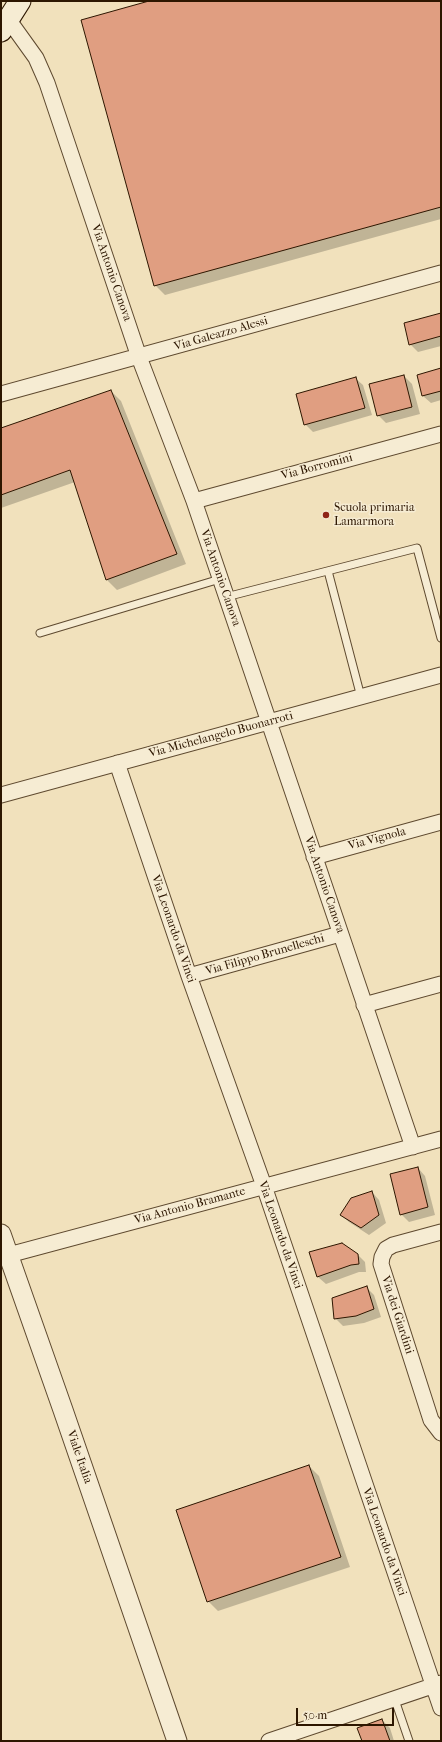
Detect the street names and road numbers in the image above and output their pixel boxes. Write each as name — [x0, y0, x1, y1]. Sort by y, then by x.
street label: Via Antonio Canova — [88, 223, 134, 323]
street label: Via Galeazzo Alessi — [172, 314, 270, 354]
street label: Via Borromini — [280, 451, 354, 483]
street label: Via Antonio Canova — [197, 528, 243, 628]
street label: Via Michelangelo Buonarroti — [147, 709, 295, 761]
street label: Via Vignola — [347, 824, 407, 854]
street label: Via Antonio Canova — [301, 835, 347, 935]
street label: Via Leonardo da Vinci — [148, 873, 198, 985]
street label: Via Filippo Brunelleschi — [204, 931, 326, 979]
street label: Via Leonardo da Vinci — [255, 1179, 305, 1291]
street label: Via Antonio Bramante — [133, 1184, 247, 1228]
street label: Via dei Giardini — [378, 1274, 416, 1356]
street label: Viale Italia — [63, 1428, 95, 1486]
street label: Via Leonardo da Vinci — [359, 1486, 409, 1598]

